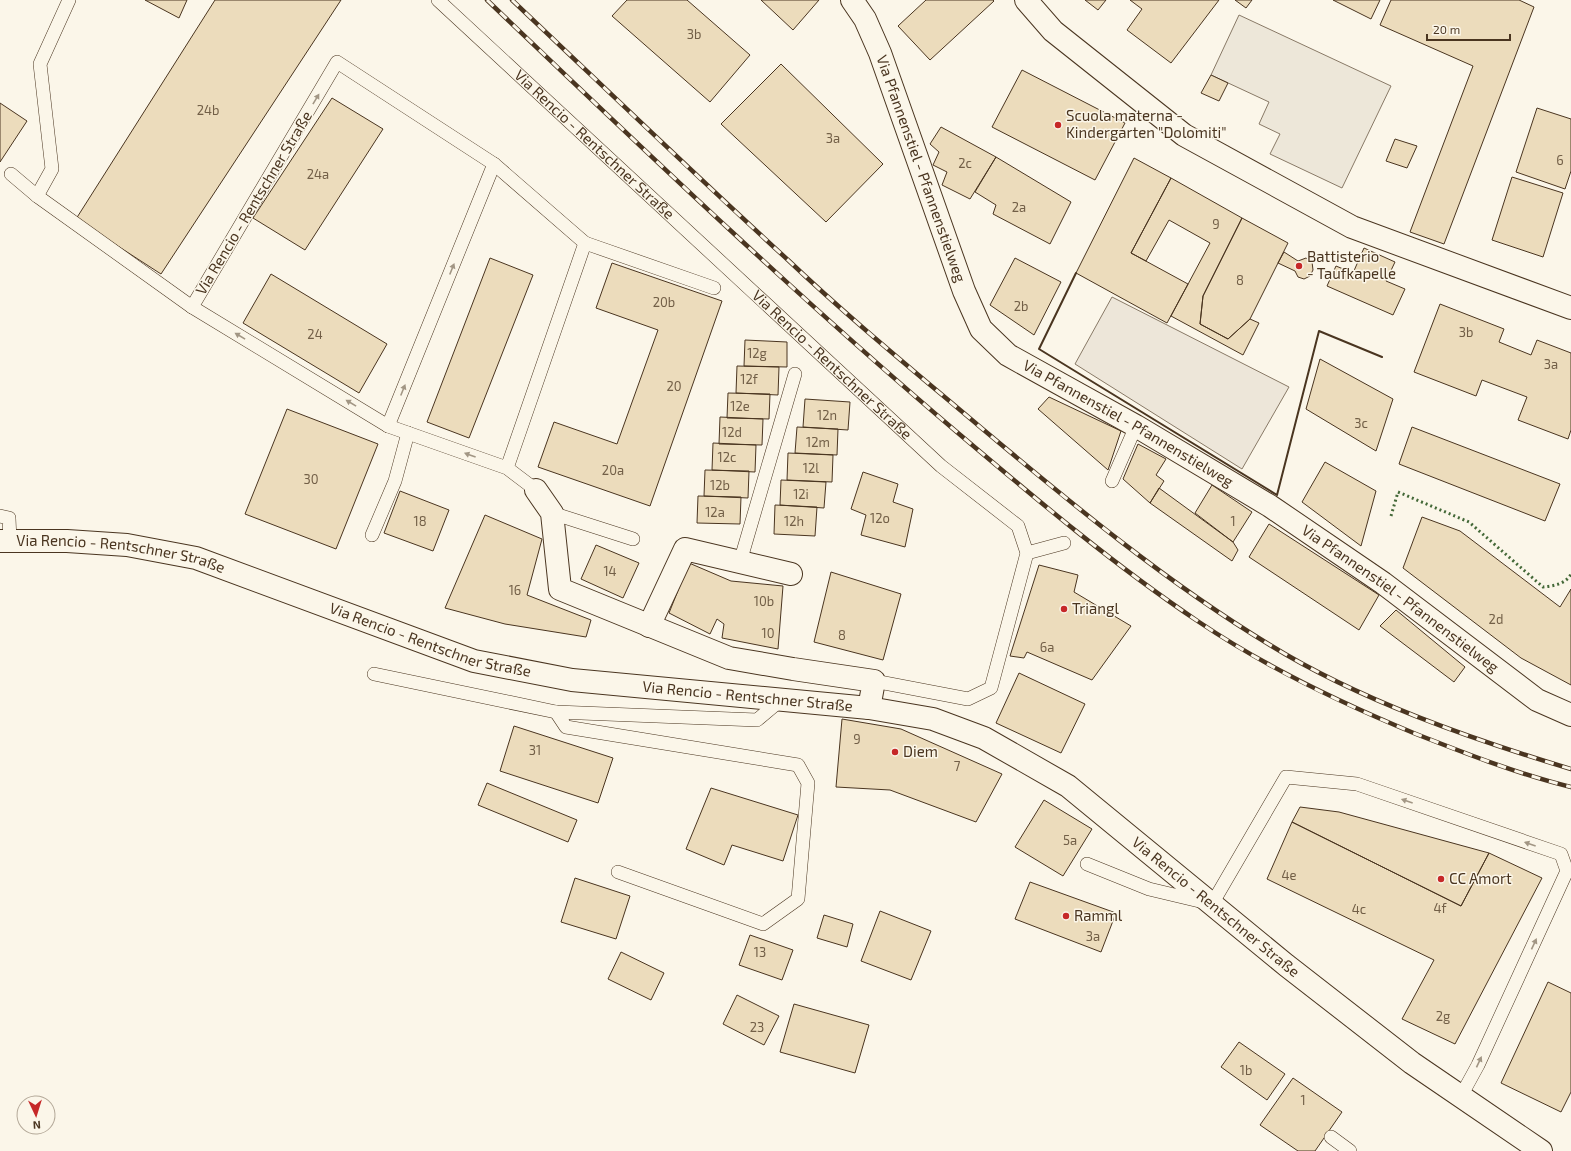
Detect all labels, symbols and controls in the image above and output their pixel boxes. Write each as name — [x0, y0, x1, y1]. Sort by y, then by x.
scale bar — [1427, 16, 1510, 42]
text: 20 m — [1433, 22, 1460, 36]
house number: 3b — [687, 26, 701, 42]
street label: Via Pfannenstiel - Pfannenstielweg — [873, 53, 970, 285]
street label: Via Rencio - Rentschner Straße — [511, 66, 679, 222]
one-way arrow — [312, 93, 319, 105]
house number: 24b — [197, 102, 219, 118]
place label: Scuola materna - Kindergarten "Dolomiti" — [1066, 106, 1226, 141]
street label: Via Rencio - Rentschner Straße — [191, 107, 315, 298]
marker: Scuola materna - Kindergarten "Dolomiti" — [1053, 120, 1063, 130]
house number: 3a — [826, 130, 840, 146]
house number: 6 — [1556, 152, 1564, 168]
house number: 2c — [958, 155, 972, 171]
house number: 24a — [307, 166, 329, 182]
house number: 2a — [1012, 199, 1026, 215]
house number: 9 — [1212, 216, 1220, 232]
place label: Battisterio - Taufkapelle — [1307, 247, 1396, 282]
marker: Battisterio - Taufkapelle — [1294, 261, 1304, 271]
one-way arrow — [449, 262, 455, 274]
house number: 8 — [1236, 272, 1244, 288]
street label: Via Rencio - Rentschner Straße — [749, 286, 916, 443]
house number: 20b — [653, 294, 675, 310]
house number: 2b — [1014, 298, 1028, 314]
house number: 3b — [1459, 324, 1473, 340]
house number: 24 — [307, 326, 323, 342]
one-way arrow — [235, 332, 245, 340]
house number: 12g — [747, 345, 767, 361]
street label: Via Pfannenstiel - Pfannenstielweg — [1020, 355, 1238, 490]
house number: 3a — [1544, 356, 1558, 372]
house number: 12f — [740, 371, 759, 387]
house number: 20 — [666, 378, 682, 394]
one-way arrow — [400, 384, 406, 395]
house number: 12e — [730, 398, 750, 414]
one-way arrow — [345, 400, 357, 407]
house number: 12n — [817, 407, 837, 423]
house number: 3c — [1354, 415, 1368, 431]
house number: 12d — [722, 424, 742, 440]
house number: 12m — [806, 434, 830, 450]
house number: 12c — [718, 449, 736, 465]
one-way arrow — [464, 452, 476, 458]
house number: 12l — [803, 460, 819, 476]
house number: 20a — [602, 462, 624, 478]
house number: 30 — [303, 471, 319, 487]
house number: 12b — [710, 477, 730, 493]
house number: 12i — [793, 486, 809, 502]
house number: 12a — [705, 504, 725, 520]
house number: 12o — [870, 510, 890, 526]
house number: 18 — [413, 513, 427, 529]
house number: 12h — [784, 513, 804, 529]
house number: 1 — [1230, 513, 1236, 529]
street label: Via Pfannenstiel - Pfannenstielweg — [1299, 520, 1503, 676]
street label: Via Rencio - Rentschner Straße — [16, 531, 228, 576]
house number: 14 — [603, 563, 617, 579]
house number: 16 — [509, 582, 521, 598]
house number: 10b — [754, 593, 774, 609]
street label: Via Rencio - Rentschner Straße — [327, 598, 533, 680]
place label: Triangl — [1072, 599, 1119, 617]
marker: Triangl — [1059, 604, 1069, 614]
house number: 2d — [1489, 611, 1503, 627]
house number: 10 — [761, 625, 775, 641]
house number: 8 — [838, 627, 846, 643]
house number: 6a — [1040, 639, 1054, 655]
street label: Via Rencio - Rentschner Straße — [642, 677, 854, 714]
house number: 9 — [853, 731, 861, 747]
house number: 31 — [529, 742, 541, 758]
place label: Diem — [903, 742, 938, 760]
marker: Diem — [890, 747, 900, 757]
house number: 7 — [954, 758, 961, 774]
one-way arrow — [1401, 798, 1413, 804]
house number: 5a — [1063, 832, 1077, 848]
street label: Via Rencio - Rentschner Straße — [1129, 832, 1304, 980]
one-way arrow — [1524, 840, 1536, 846]
house number: 4e — [1282, 867, 1297, 883]
place label: CC Amort — [1449, 869, 1512, 887]
marker: CC Amort — [1436, 874, 1446, 884]
house number: 4f — [1434, 900, 1448, 916]
house number: 4c — [1352, 901, 1366, 917]
place label: Ramml — [1074, 906, 1123, 924]
marker: Ramml — [1061, 911, 1071, 921]
house number: 3a — [1086, 928, 1100, 944]
one-way arrow — [1531, 938, 1537, 949]
house number: 13 — [754, 944, 766, 960]
house number: 2g — [1436, 1008, 1450, 1024]
house number: 23 — [750, 1019, 764, 1035]
one-way arrow — [1476, 1056, 1482, 1068]
house number: 1b — [1240, 1062, 1252, 1078]
house number: 1 — [1300, 1092, 1306, 1108]
north arrow — [16, 1095, 56, 1135]
text: N — [32, 1119, 41, 1132]

